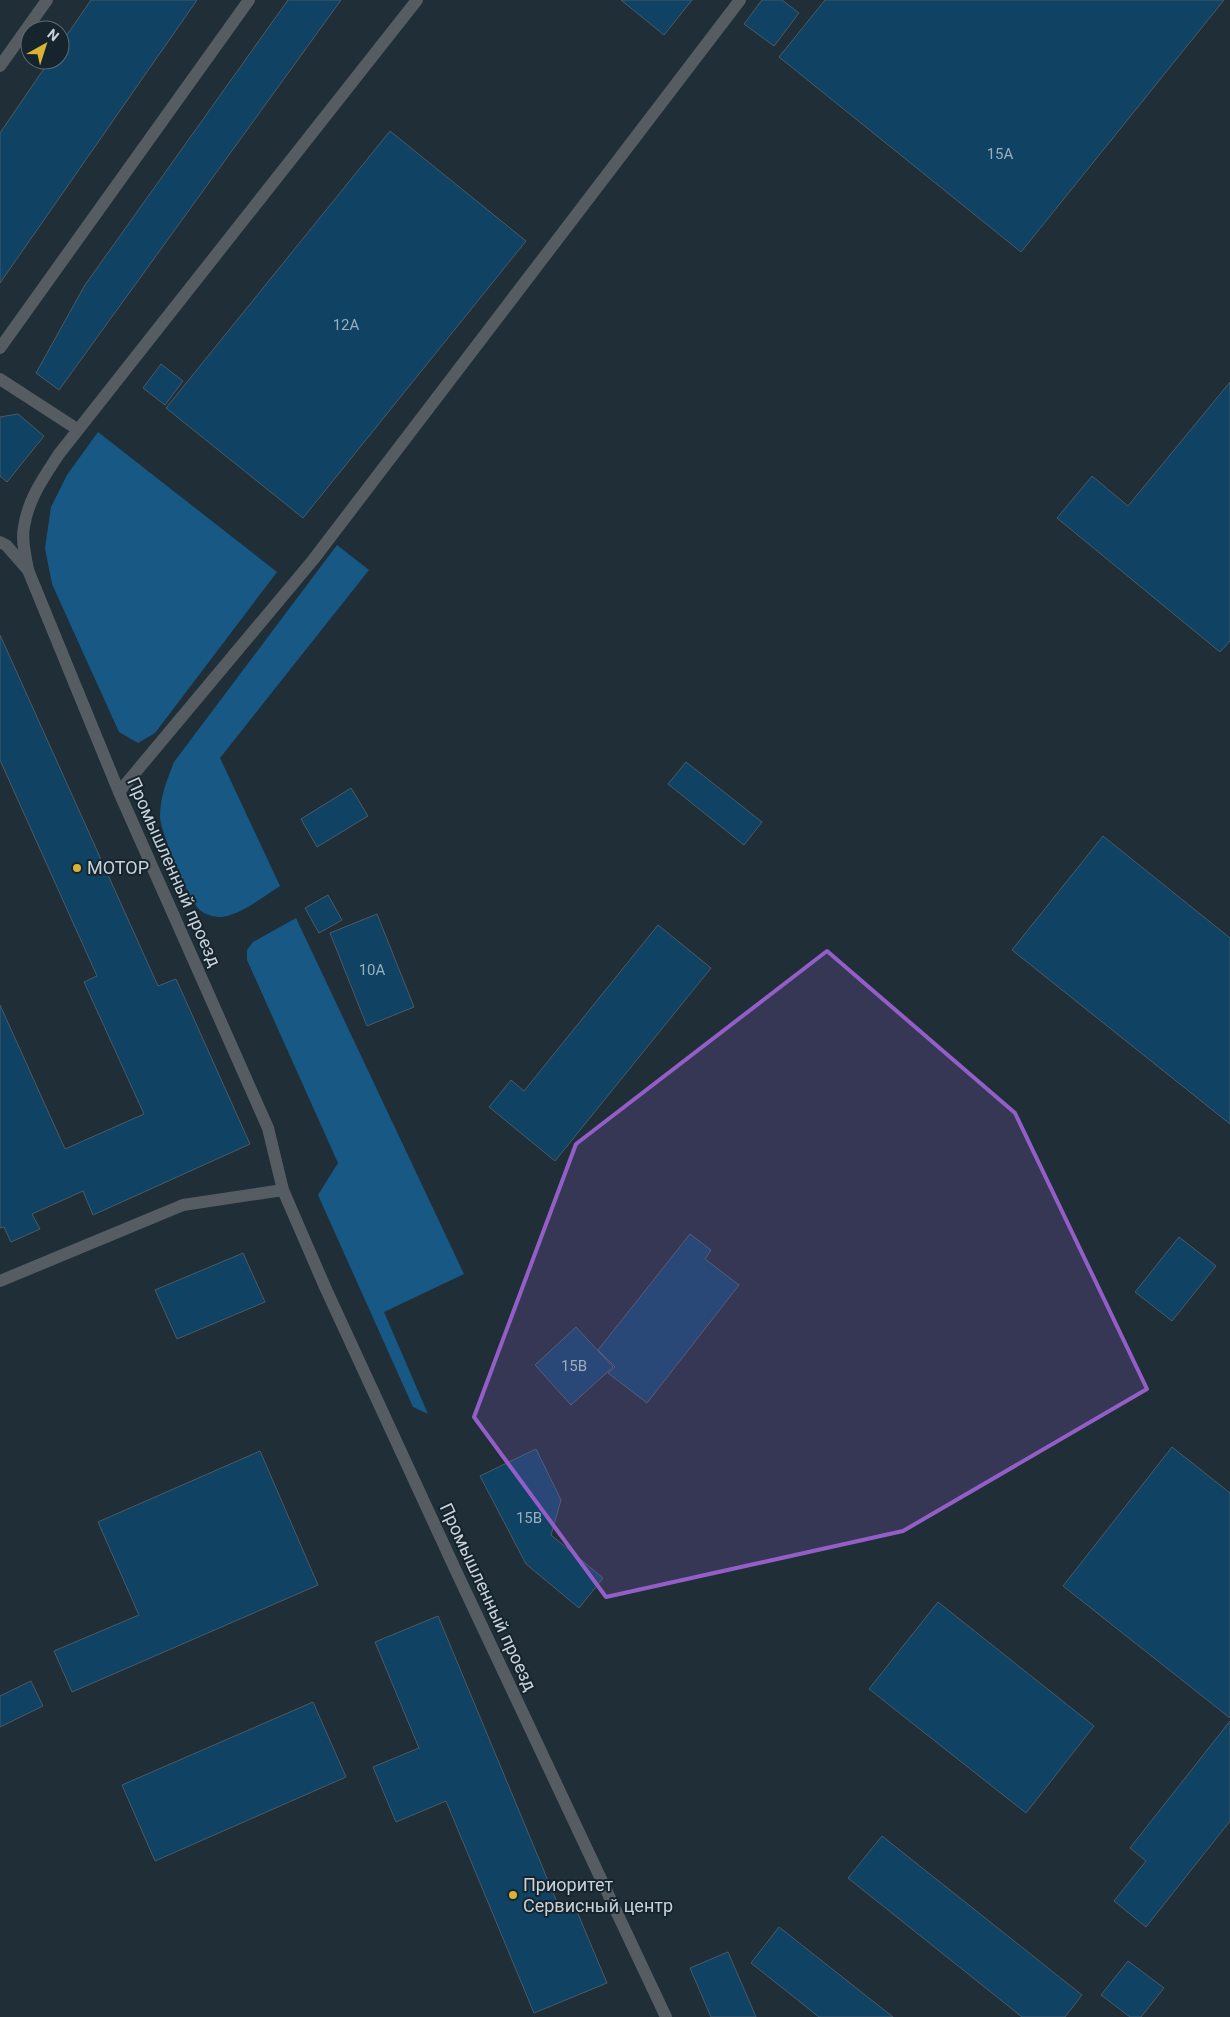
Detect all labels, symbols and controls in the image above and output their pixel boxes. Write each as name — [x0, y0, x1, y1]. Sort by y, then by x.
north arrow — [20, 20, 70, 70]
text: N — [44, 26, 62, 44]
house number: 15А — [987, 145, 1014, 163]
house number: 12А — [333, 316, 360, 334]
street label: Промышленный проезд — [123, 774, 226, 970]
place label: МОТОР — [87, 857, 149, 878]
marker: МОТОР — [71, 862, 83, 874]
house number: 10А — [359, 961, 386, 979]
house number: 15В — [561, 1357, 587, 1375]
street label: Промышленный проезд — [436, 1499, 541, 1694]
house number: 15В — [516, 1509, 542, 1527]
place label: Приоритет Сервисный центр — [523, 1874, 673, 1916]
marker: Приоритет Сервисный центр — [507, 1889, 519, 1901]

